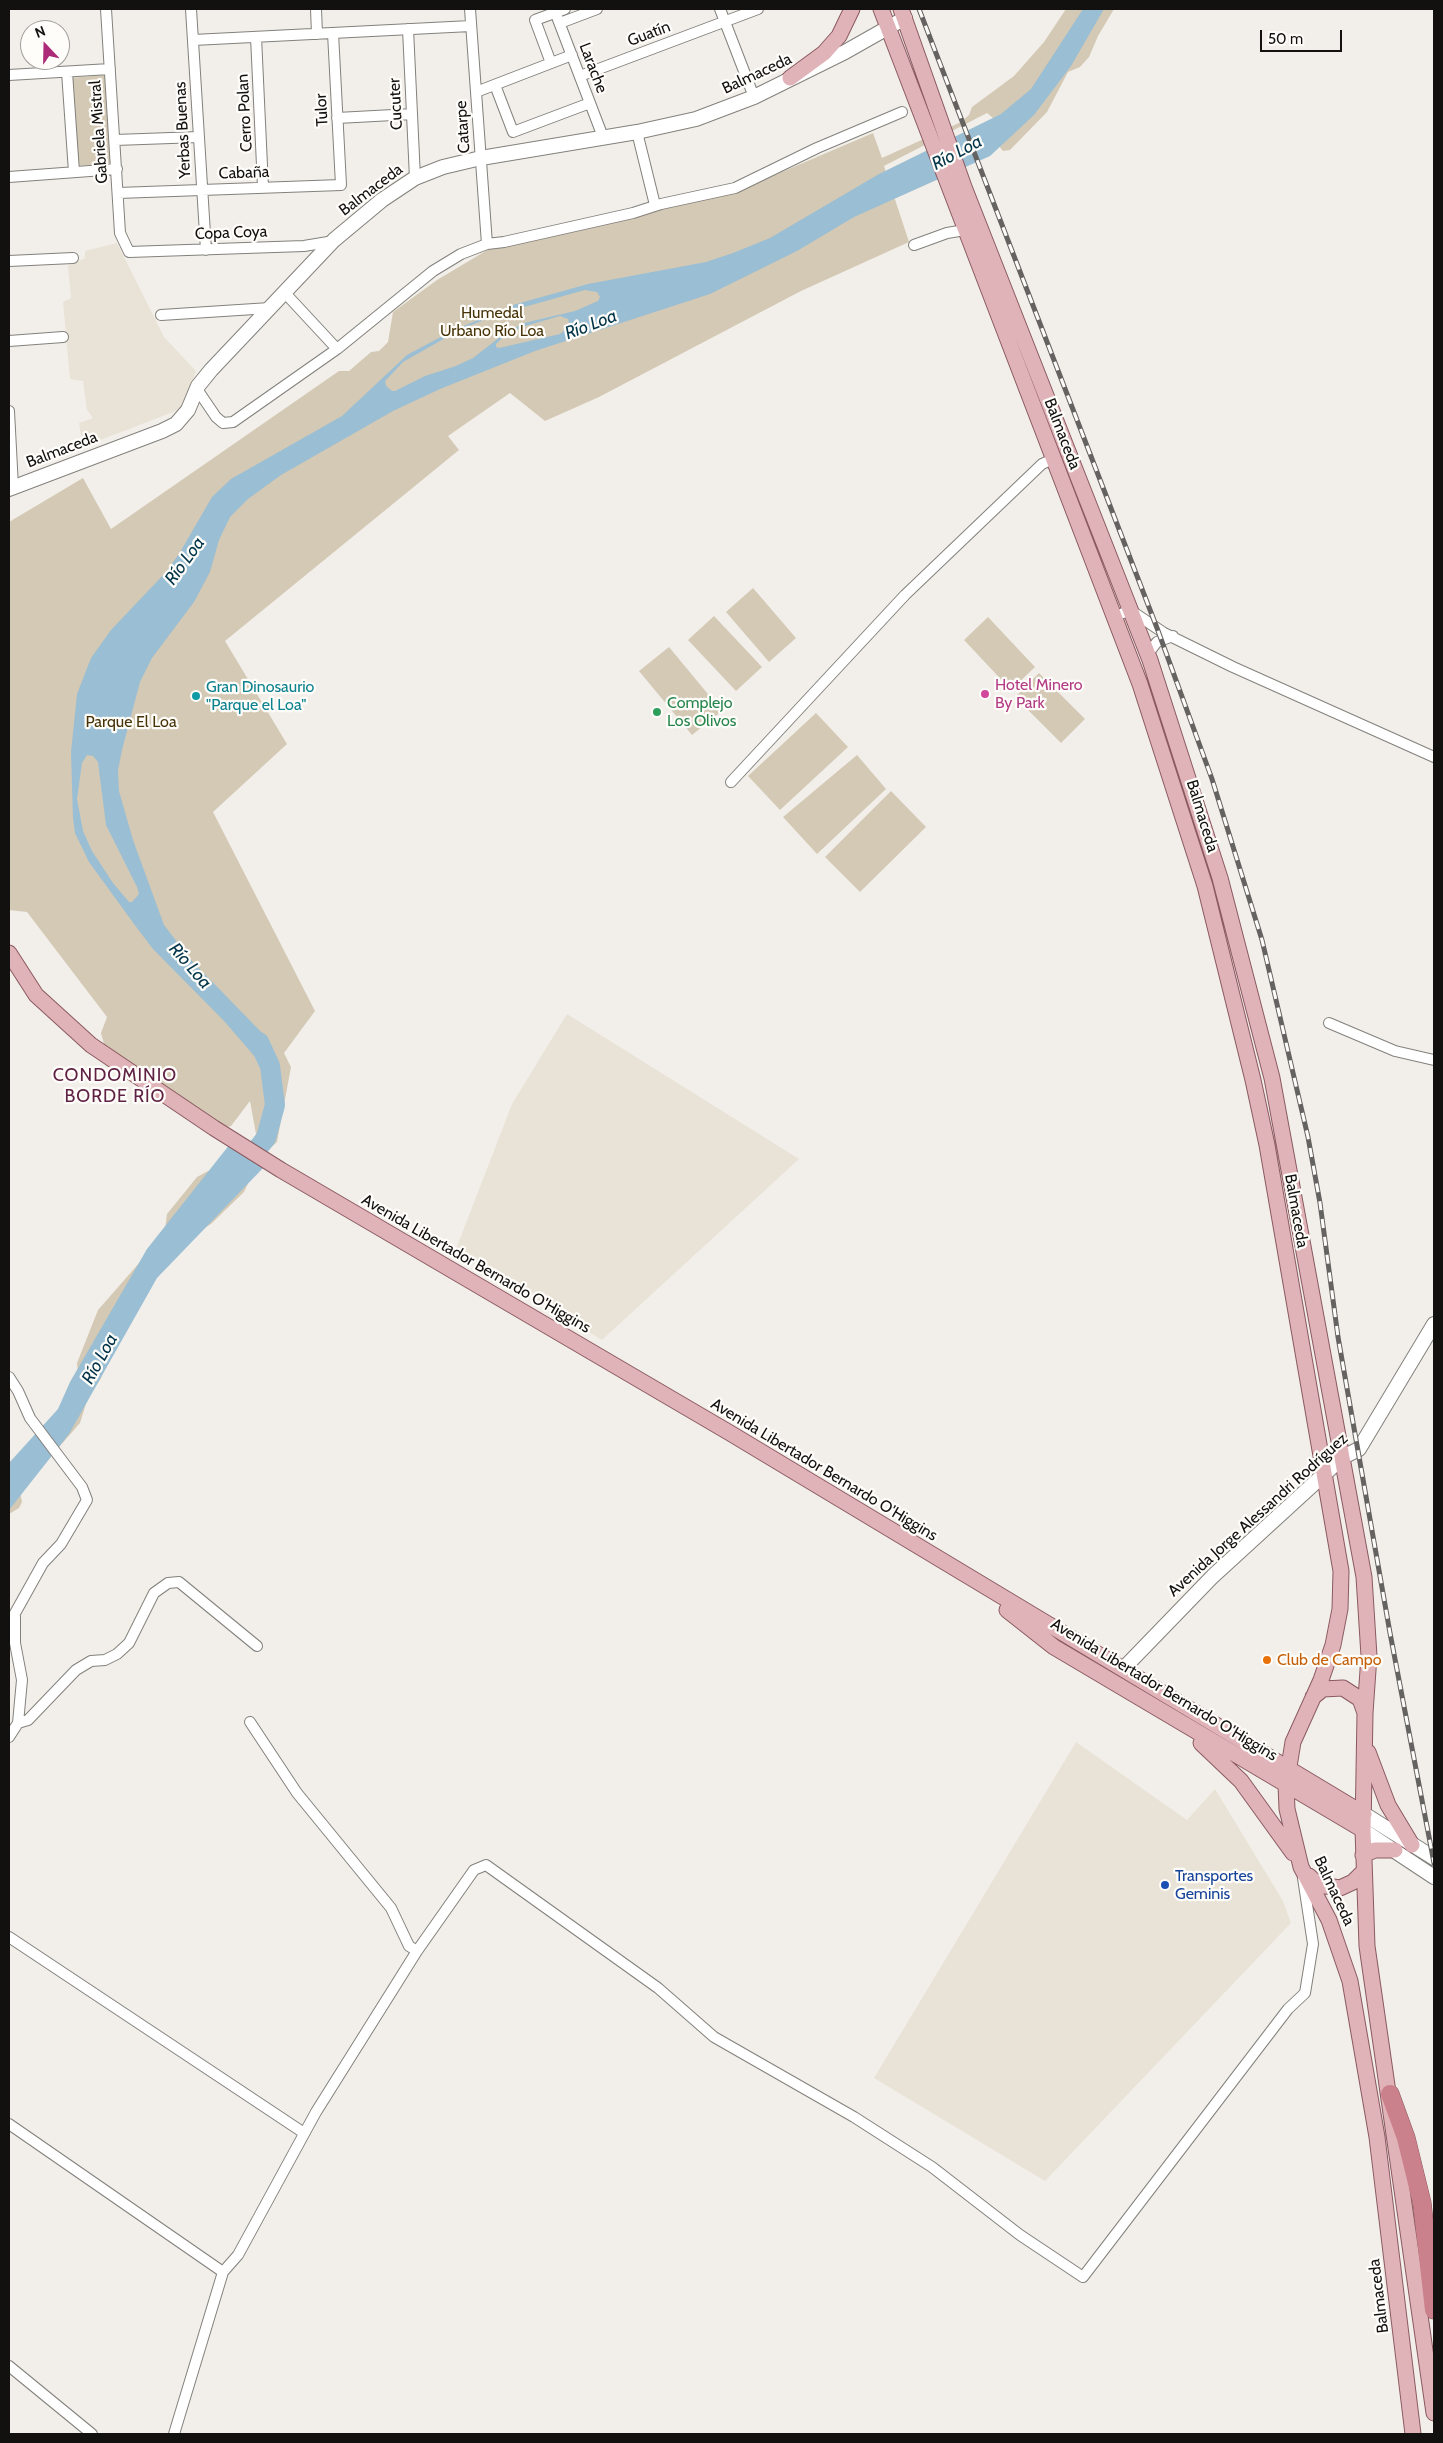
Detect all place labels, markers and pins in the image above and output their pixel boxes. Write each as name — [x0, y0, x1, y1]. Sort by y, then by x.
place label: Hotel Minero By Park — [995, 675, 1083, 713]
place label: Gran Dinosaurio "Parque el Loa" — [206, 677, 314, 715]
marker: Hotel Minero By Park — [979, 688, 991, 700]
marker: Gran Dinosaurio "Parque el Loa" — [190, 690, 202, 702]
place label: Complejo Los Olivos — [667, 693, 736, 731]
marker: Complejo Los Olivos — [651, 706, 663, 718]
place label: Club de Campo — [1277, 1650, 1381, 1670]
marker: Club de Campo — [1261, 1654, 1273, 1666]
place label: Transportes Geminis — [1175, 1866, 1253, 1904]
marker: Transportes Geminis — [1159, 1879, 1171, 1891]

